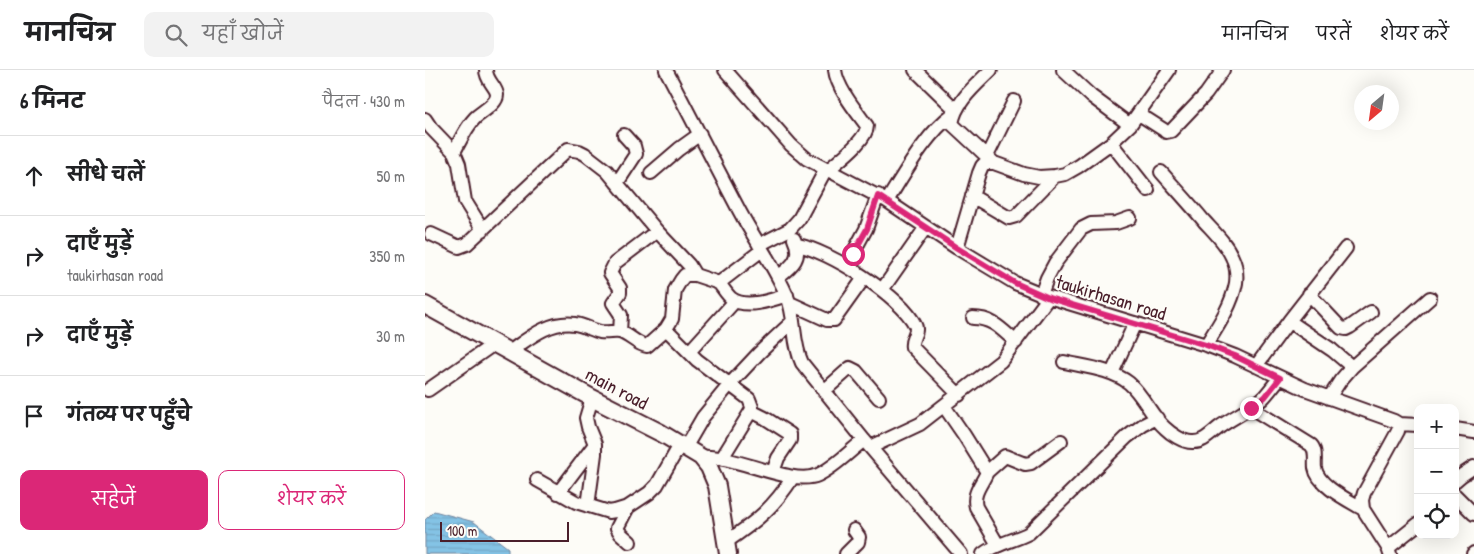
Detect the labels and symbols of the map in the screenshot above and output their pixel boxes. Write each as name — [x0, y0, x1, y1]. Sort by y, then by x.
north arrow — [1354, 85, 1399, 130]
route start — [842, 243, 865, 266]
street label: taukirhasan road — [1053, 268, 1170, 326]
street label: main road — [581, 361, 653, 416]
route end — [1240, 397, 1263, 420]
scale bar — [440, 519, 569, 542]

